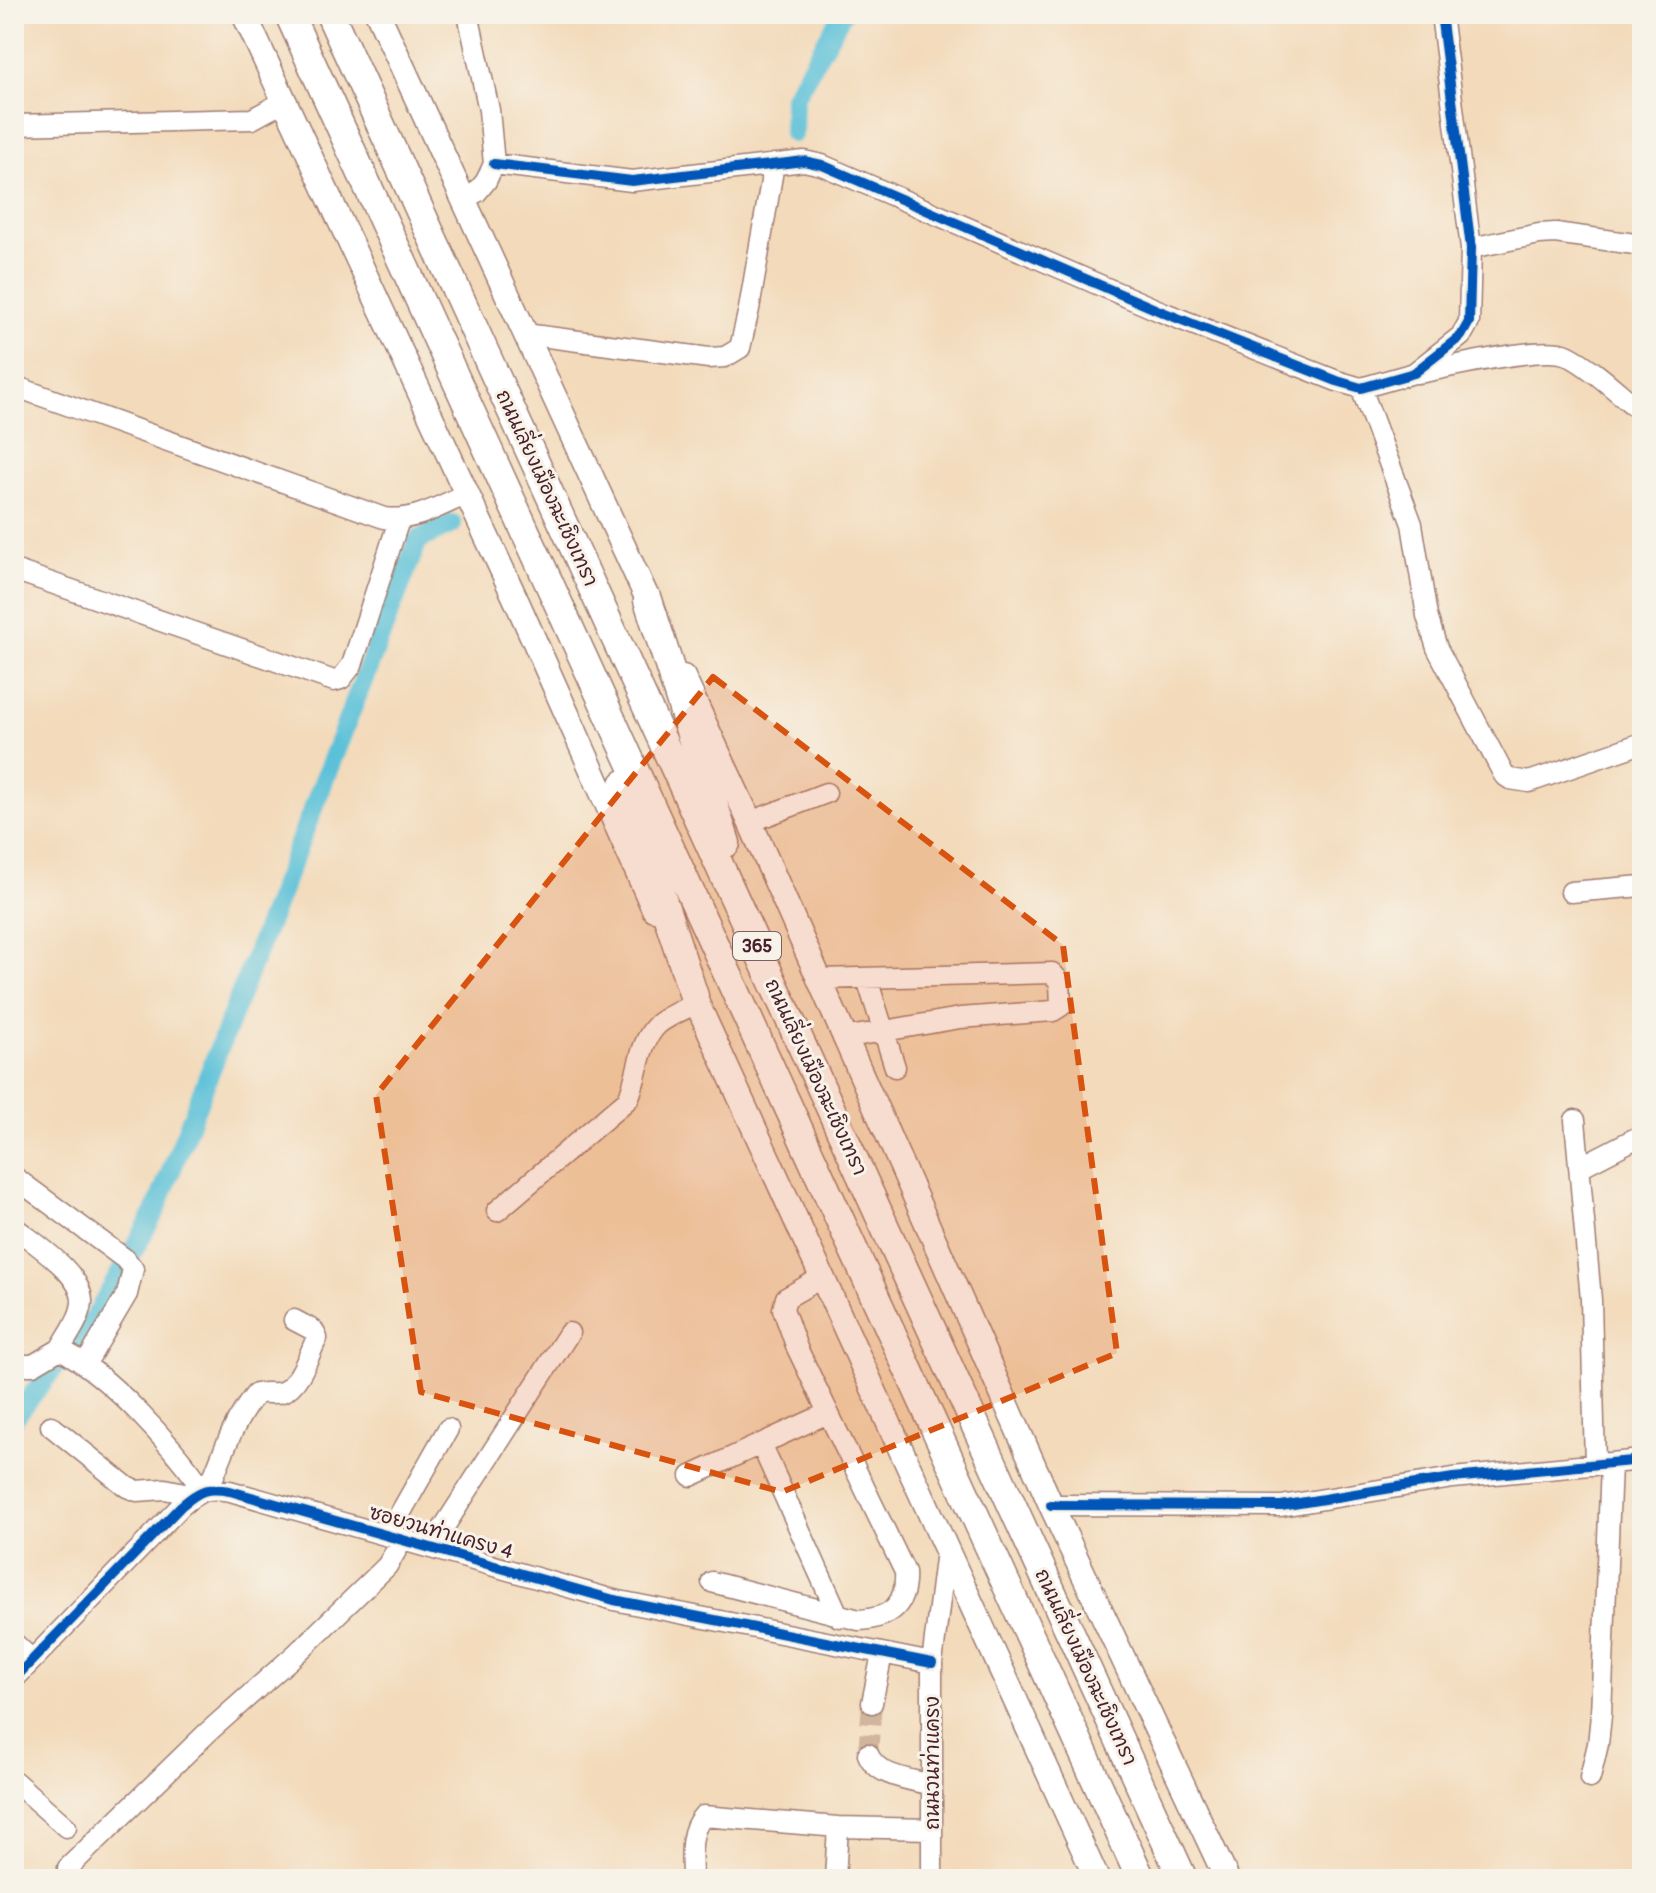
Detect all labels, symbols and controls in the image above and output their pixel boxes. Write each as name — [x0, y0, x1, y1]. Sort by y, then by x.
street label: ถนนเลี่ยงเมืองฉะเชิงเทรา — [490, 383, 610, 590]
road number: 365 — [733, 932, 781, 960]
street label: ถนนเลี่ยงเมืองฉะเชิงเทรา — [759, 972, 879, 1179]
street label: ซอยวนท่าแครง 4 — [366, 1499, 517, 1565]
street label: ถนนเลี่ยงเมืองฉะเชิงเทรา — [1029, 1562, 1149, 1769]
street label: ถนนวนท่าแครง — [919, 1696, 945, 1830]

